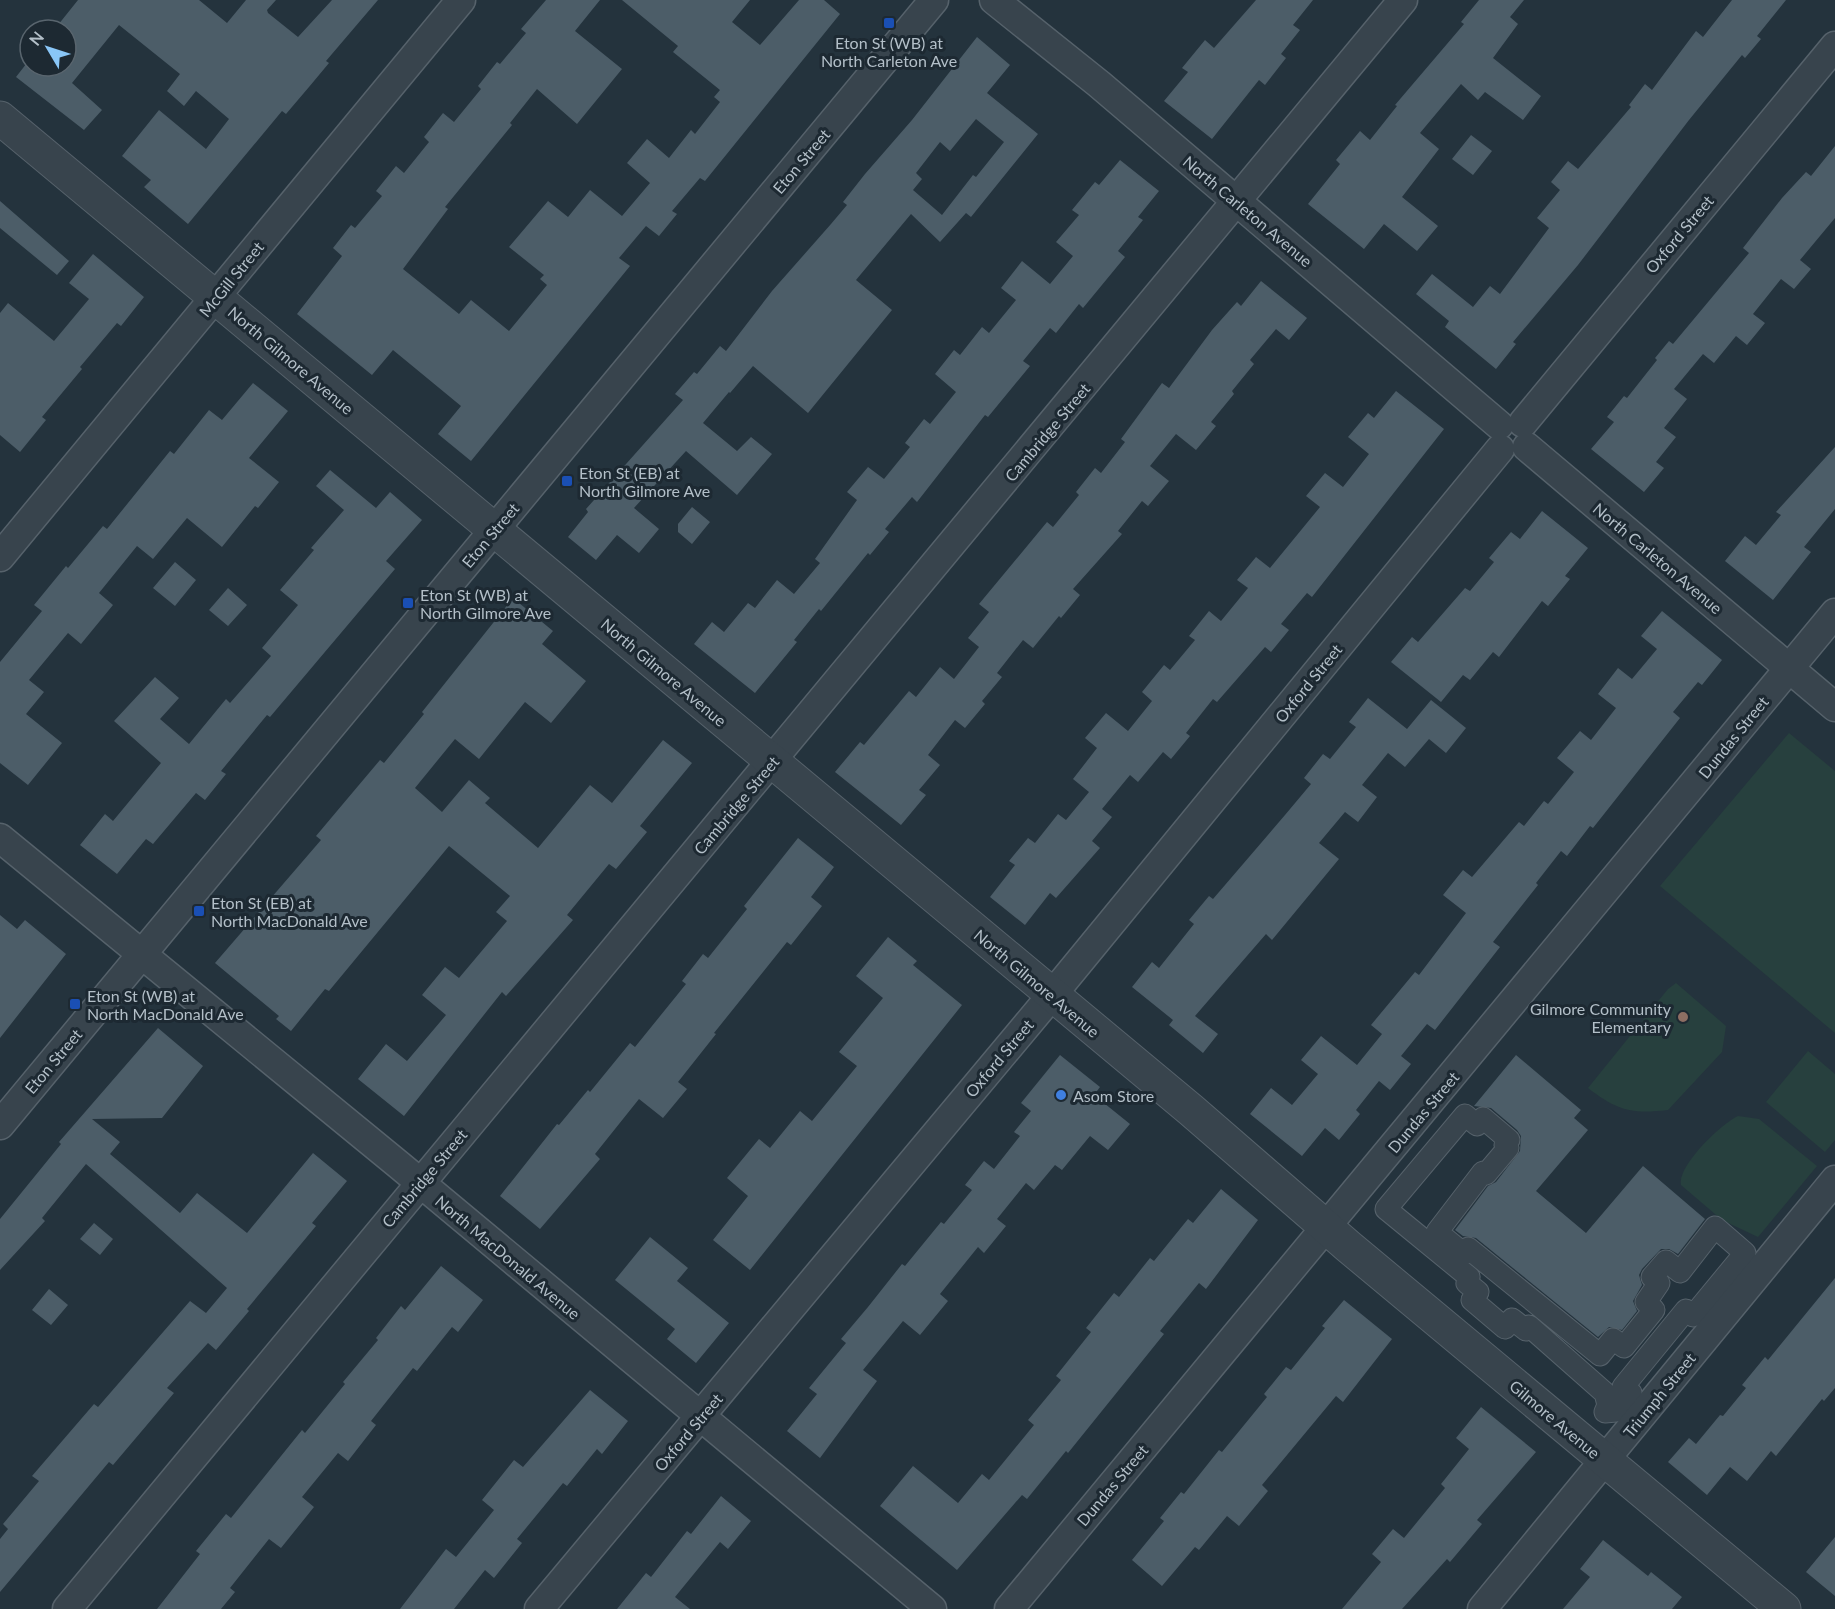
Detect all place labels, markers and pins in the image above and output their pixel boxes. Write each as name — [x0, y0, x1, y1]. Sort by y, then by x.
marker: Eton St (WB) at North Carleton Ave — [882, 16, 896, 30]
place label: Eton St (WB) at North Carleton Ave — [821, 33, 957, 70]
place label: Eton St (EB) at North Gilmore Ave — [579, 463, 710, 500]
marker: Eton St (EB) at North Gilmore Ave — [560, 474, 574, 488]
place label: Eton St (WB) at North Gilmore Ave — [420, 585, 551, 622]
marker: Eton St (WB) at North Gilmore Ave — [401, 596, 415, 610]
place label: Eton St (EB) at North MacDonald Ave — [211, 893, 368, 930]
marker: Eton St (EB) at North MacDonald Ave — [192, 904, 206, 918]
place label: Eton St (WB) at North MacDonald Ave — [87, 986, 244, 1023]
marker: Eton St (WB) at North MacDonald Ave — [68, 997, 82, 1011]
place label: Gilmore Community Elementary — [1530, 999, 1672, 1036]
marker: Gilmore Community Elementary — [1676, 1010, 1690, 1024]
place label: Asom Store — [1073, 1086, 1154, 1105]
marker: Asom Store — [1054, 1088, 1068, 1102]

